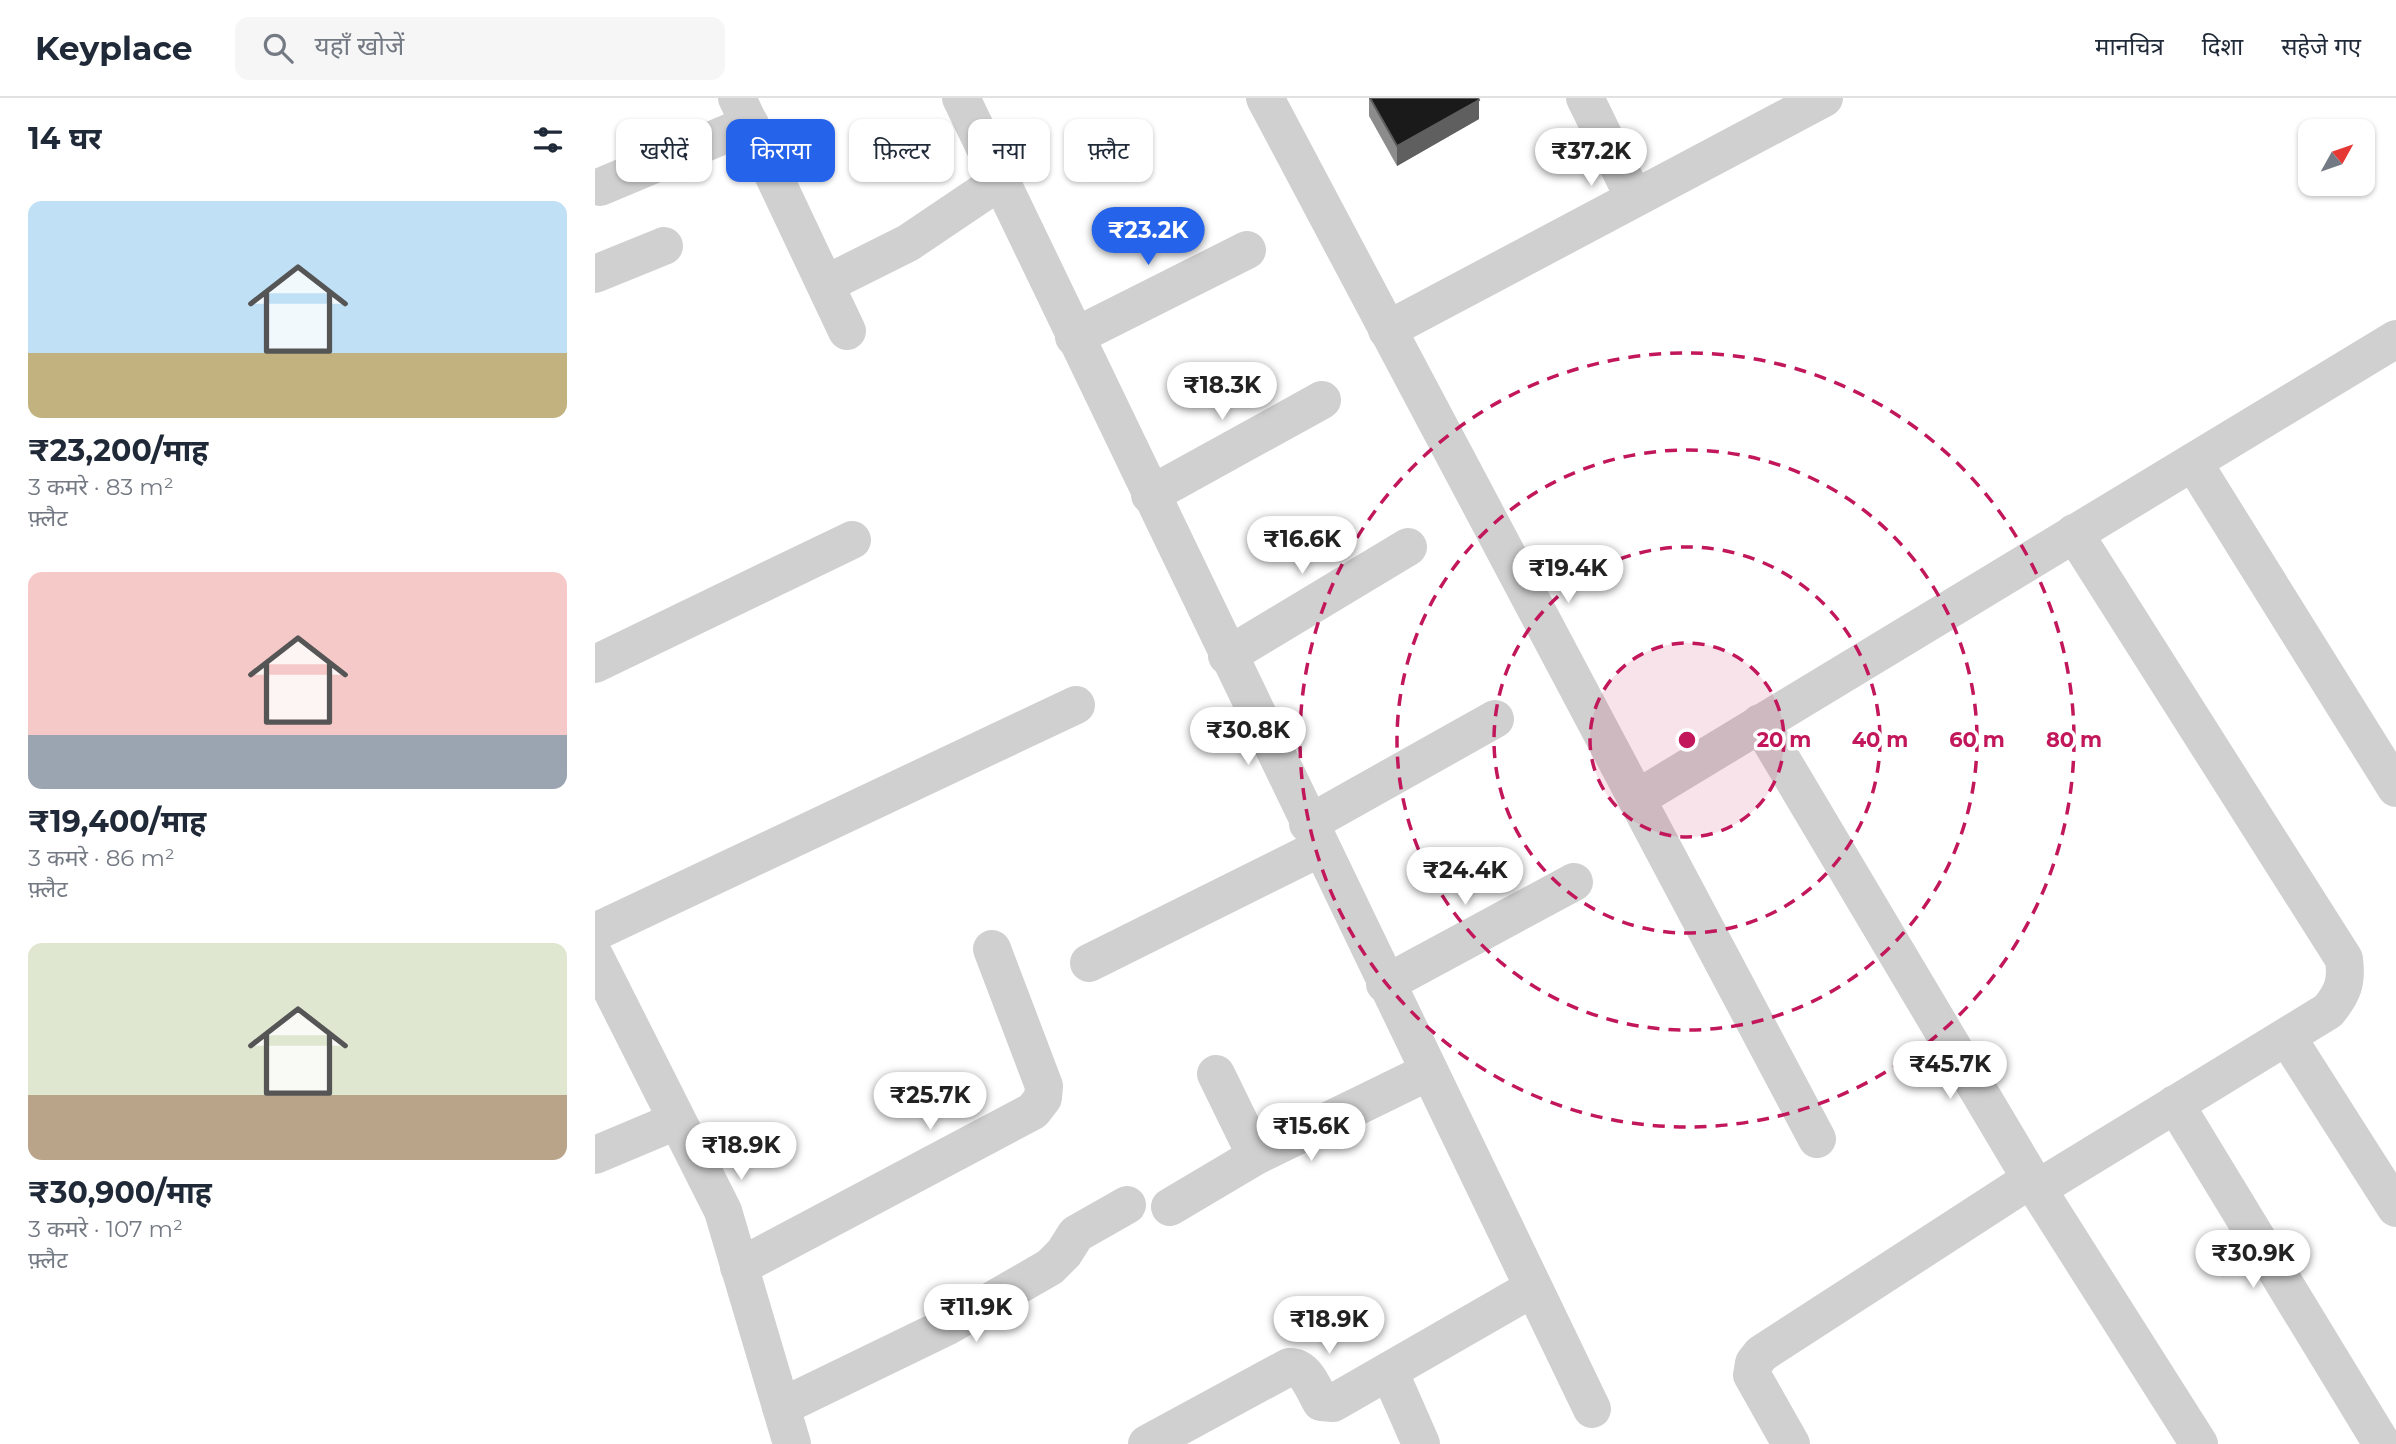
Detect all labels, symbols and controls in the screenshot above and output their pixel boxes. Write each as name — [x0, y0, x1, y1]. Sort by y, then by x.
search box — [235, 17, 725, 80]
text: Keyplace — [35, 28, 193, 68]
icon: search — [259, 29, 297, 67]
text: यहाँ खोजें — [315, 30, 404, 62]
text: मानचित्र — [2095, 32, 2164, 61]
text: दिशा — [2202, 32, 2243, 61]
text: सहेजे गए — [2281, 32, 2361, 61]
chip: खरीदें — [616, 119, 712, 182]
chip: किराया — [726, 119, 835, 182]
chip: फ़िल्टर — [849, 119, 954, 182]
chip: नया — [968, 119, 1050, 182]
chip: फ़्लैट — [1064, 119, 1153, 182]
north arrow — [2298, 119, 2375, 196]
map controls — [2298, 119, 2375, 196]
text: 14 घर — [28, 120, 102, 157]
icon: filters — [529, 121, 567, 159]
pin: ₹37.2K — [1534, 129, 1648, 188]
text: ₹37.2K — [1551, 137, 1631, 165]
pin: ₹23.2K — [1091, 208, 1205, 267]
text: ₹23.2K — [1108, 216, 1188, 244]
icon: home — [235, 246, 361, 372]
pin: ₹18.3K — [1165, 362, 1279, 422]
text: ₹18.3K — [1183, 371, 1261, 399]
text: ₹23,200/माह — [28, 432, 208, 469]
text: 3 कमरे · 83 m² — [28, 473, 174, 501]
text: फ़्लैट — [28, 504, 68, 532]
pin: ₹16.6K — [1245, 517, 1359, 576]
text: ₹16.6K — [1263, 525, 1341, 553]
pin: ₹19.4K — [1511, 546, 1625, 605]
text: ₹19.4K — [1528, 554, 1608, 582]
icon: home — [235, 617, 361, 743]
pin: ₹30.8K — [1191, 708, 1305, 767]
text: ₹30.8K — [1206, 716, 1290, 744]
text: 20 m — [1757, 727, 1811, 752]
text: 40 m — [1852, 727, 1908, 752]
text: 60 m — [1949, 727, 2005, 752]
text: 80 m — [2046, 727, 2102, 752]
centre of rings — [1675, 728, 1699, 752]
text: ₹19,400/माह — [28, 803, 206, 840]
text: 3 कमरे · 86 m² — [28, 844, 175, 872]
pin: ₹24.4K — [1408, 848, 1522, 907]
text: ₹24.4K — [1422, 856, 1508, 884]
text: फ़्लैट — [28, 875, 68, 903]
icon: home — [235, 988, 361, 1114]
pin: ₹45.7K — [1893, 1042, 2007, 1101]
text: ₹45.7K — [1909, 1050, 1991, 1078]
pin: ₹25.7K — [873, 1072, 987, 1132]
text: ₹25.7K — [890, 1081, 970, 1109]
pin: ₹15.6K — [1254, 1104, 1368, 1163]
text: ₹15.6K — [1273, 1112, 1349, 1140]
pin: ₹18.9K — [684, 1122, 798, 1182]
text: ₹18.9K — [702, 1131, 780, 1159]
text: ₹30,900/माह — [28, 1174, 212, 1211]
text: 3 कमरे · 107 m² — [28, 1215, 183, 1243]
pin: ₹30.9K — [2196, 1230, 2310, 1290]
text: ₹30.9K — [2211, 1239, 2295, 1267]
text: फ़्लैट — [28, 1246, 68, 1274]
pin: ₹11.9K — [919, 1284, 1033, 1344]
text: ₹11.9K — [940, 1293, 1012, 1321]
pin: ₹18.9K — [1272, 1296, 1386, 1356]
text: ₹18.9K — [1290, 1305, 1368, 1333]

